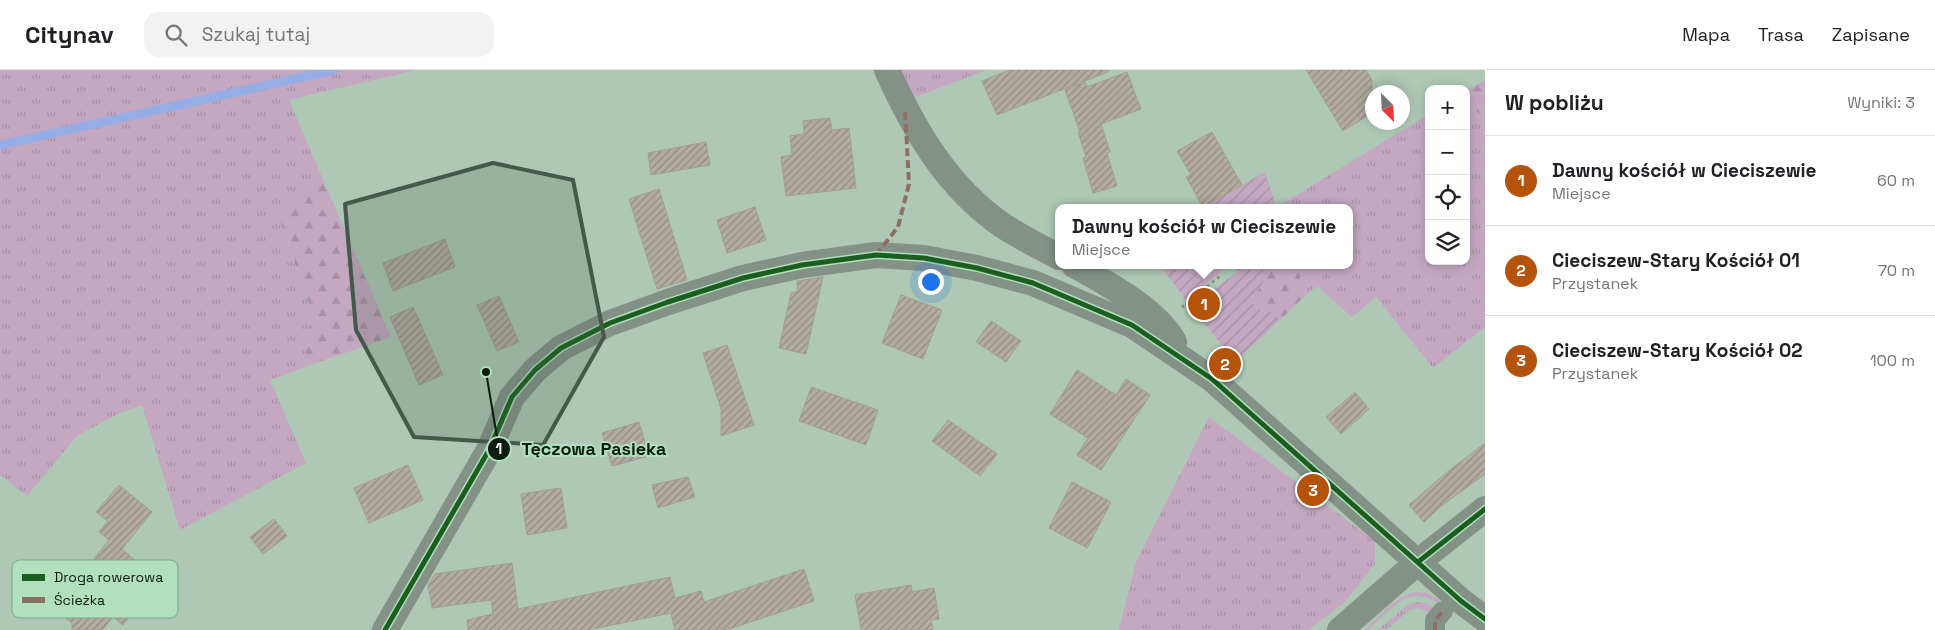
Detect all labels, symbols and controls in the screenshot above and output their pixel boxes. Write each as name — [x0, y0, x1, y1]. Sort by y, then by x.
search box — [144, 12, 494, 57]
text: Citynav — [25, 19, 114, 50]
icon: search — [162, 21, 190, 49]
text: Szukaj tutaj — [202, 22, 310, 47]
text: Mapa — [1682, 23, 1730, 46]
text: Trasa — [1758, 23, 1804, 46]
text: Zapisane — [1832, 23, 1910, 46]
north arrow — [1365, 85, 1410, 130]
map controls — [1425, 85, 1470, 265]
button: + — [1425, 85, 1470, 130]
text: W pobliżu — [1505, 89, 1604, 116]
text: Wyniki: 3 — [1847, 92, 1915, 113]
button: − — [1425, 130, 1470, 175]
text: Dawny kościół w Cieciszewie — [1552, 158, 1817, 183]
text: 1 — [1517, 170, 1525, 191]
text: 60 m — [1877, 170, 1915, 191]
button: locate — [1425, 175, 1470, 220]
text: Miejsce — [1552, 183, 1611, 204]
popup — [1055, 204, 1353, 269]
text: Dawny kościół w Cieciszewie — [1072, 214, 1336, 239]
button: layers — [1425, 220, 1470, 265]
text: Miejsce — [1072, 239, 1130, 260]
text: Cieciszew-Stary Kościół 01 — [1552, 248, 1800, 273]
text: 2 — [1516, 260, 1526, 281]
text: 70 m — [1878, 260, 1915, 281]
your location — [918, 269, 944, 295]
text: Przystanek — [1552, 273, 1638, 294]
pin: 1 — [1188, 285, 1220, 323]
text: Cieciszew-Stary Kościół 02 — [1552, 338, 1803, 363]
pin: 2 — [1209, 345, 1241, 383]
text: 3 — [1516, 350, 1526, 371]
text: 100 m — [1870, 350, 1915, 371]
text: Przystanek — [1552, 363, 1638, 384]
callout: Tęczowa Pasieka — [487, 432, 677, 465]
text: Tęczowa Pasieka — [522, 437, 667, 460]
text: 1 — [496, 439, 502, 458]
pin: 3 — [1297, 471, 1329, 509]
legend — [12, 560, 178, 618]
text: Droga rowerowa — [54, 568, 163, 586]
text: Ścieżka — [54, 591, 105, 609]

